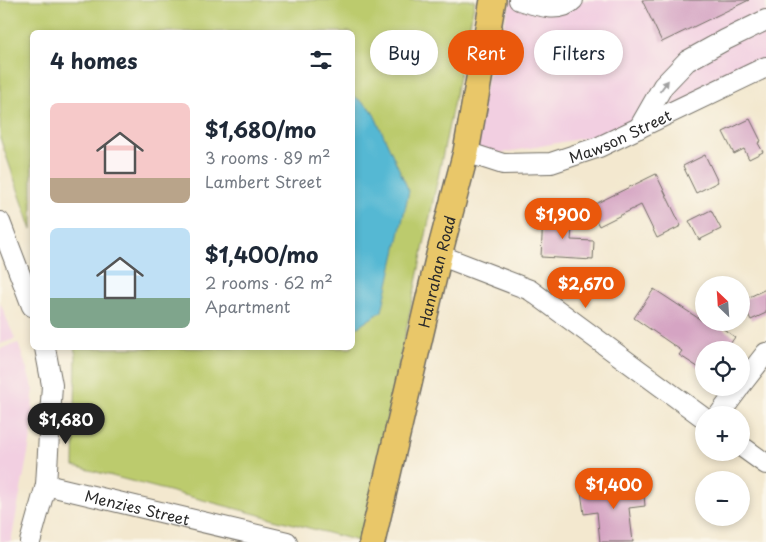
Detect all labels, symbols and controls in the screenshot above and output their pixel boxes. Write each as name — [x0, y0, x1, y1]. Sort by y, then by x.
chip: Buy — [370, 30, 438, 75]
chip: Rent — [448, 30, 524, 75]
chip: Filters — [534, 30, 623, 75]
text: 4 homes — [50, 44, 137, 76]
icon: filters — [307, 46, 335, 74]
one-way arrow — [659, 79, 669, 93]
street label: Mawson Street — [565, 103, 675, 168]
text: $1,680/mo — [205, 113, 316, 145]
icon: home — [90, 123, 150, 183]
text: 3 rooms · 89 m² — [205, 145, 330, 169]
text: Lambert Street — [205, 169, 322, 193]
pin: $1,900 — [522, 198, 604, 240]
text: $1,900 — [536, 202, 590, 226]
street label: Hanrahan Road — [411, 213, 460, 330]
text: $1,400/mo — [205, 238, 318, 270]
icon: home — [90, 248, 150, 308]
pin: $2,670 — [545, 266, 627, 309]
text: 2 rooms · 62 m² — [205, 270, 333, 294]
text: $2,670 — [558, 271, 614, 295]
north arrow — [695, 276, 750, 331]
map controls — [695, 276, 750, 526]
text: Apartment — [205, 294, 290, 318]
button: locate — [695, 341, 750, 396]
pin: $1,680 — [25, 402, 107, 445]
button: + — [695, 406, 750, 461]
text: $1,680 — [39, 407, 93, 431]
pin: $1,400 — [573, 468, 655, 510]
button: − — [695, 471, 750, 526]
text: $1,400 — [586, 472, 642, 496]
street label: Menzies Street — [83, 483, 192, 530]

